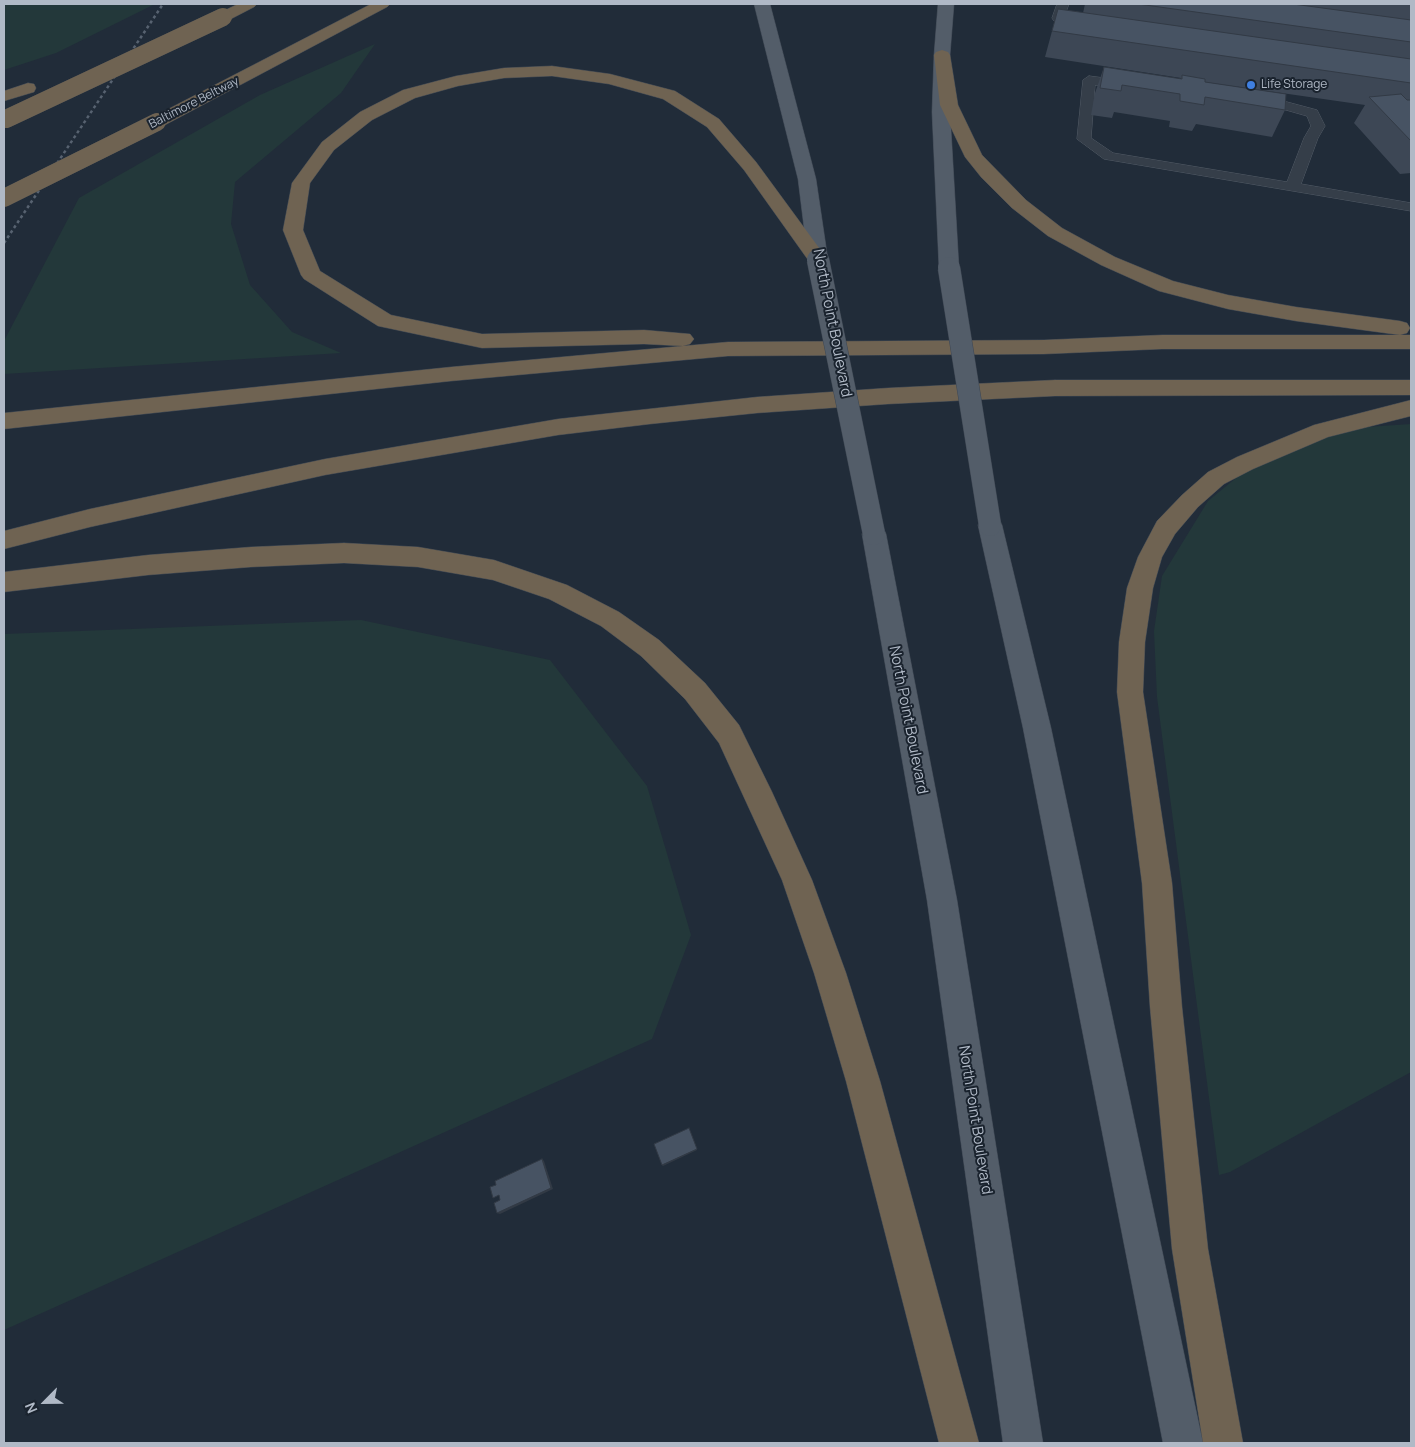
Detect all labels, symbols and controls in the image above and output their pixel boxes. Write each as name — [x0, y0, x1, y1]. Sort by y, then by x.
street label: Baltimore Beltway — [147, 74, 241, 132]
place label: Life Storage — [1261, 78, 1327, 92]
marker: Life Storage — [1245, 79, 1257, 91]
street label: North Point Boulevard — [809, 247, 855, 399]
street label: North Point Boulevard — [885, 644, 931, 796]
street label: North Point Boulevard — [954, 1044, 996, 1196]
north arrow — [20, 1377, 70, 1427]
text: N — [20, 1400, 41, 1416]

